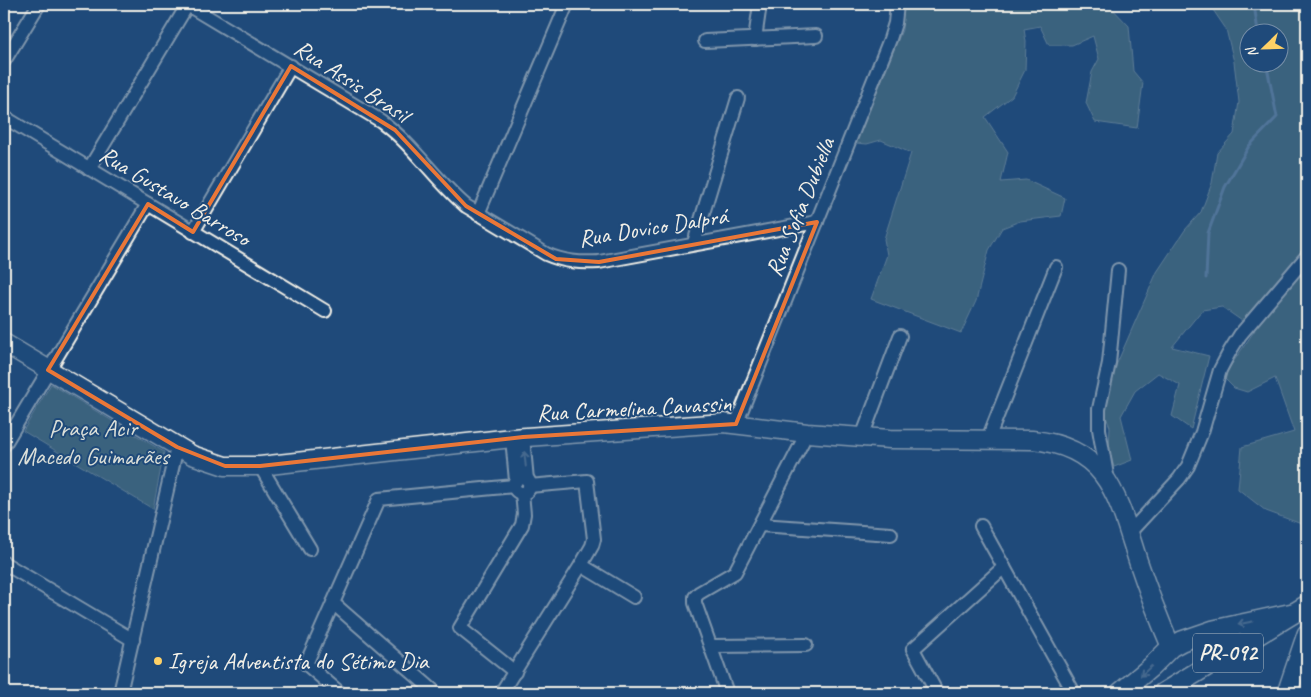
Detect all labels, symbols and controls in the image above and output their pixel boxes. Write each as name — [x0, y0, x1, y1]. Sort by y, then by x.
north arrow — [1238, 22, 1288, 72]
street label: Rua Assis Brasil — [289, 33, 419, 131]
text: N — [1242, 43, 1262, 60]
street label: Rua Sofia Dubiella — [759, 132, 842, 281]
street label: Rua Gustavo Barroso — [94, 139, 258, 254]
street label: Rua Dovico Dalprá — [576, 200, 732, 254]
street label: Rua Carmelina Cavassin — [536, 388, 732, 428]
park label: Praça Acir Macedo Guimarães — [17, 413, 171, 471]
one-way arrow — [520, 451, 530, 467]
one-way arrow — [1238, 619, 1254, 629]
road number: PR-092 — [1193, 634, 1263, 672]
place label: Igreja Adventista do Sétimo Dia — [168, 646, 430, 676]
marker: Igreja Adventista do Sétimo Dia — [152, 655, 164, 667]
one-way arrow — [1140, 665, 1153, 677]

